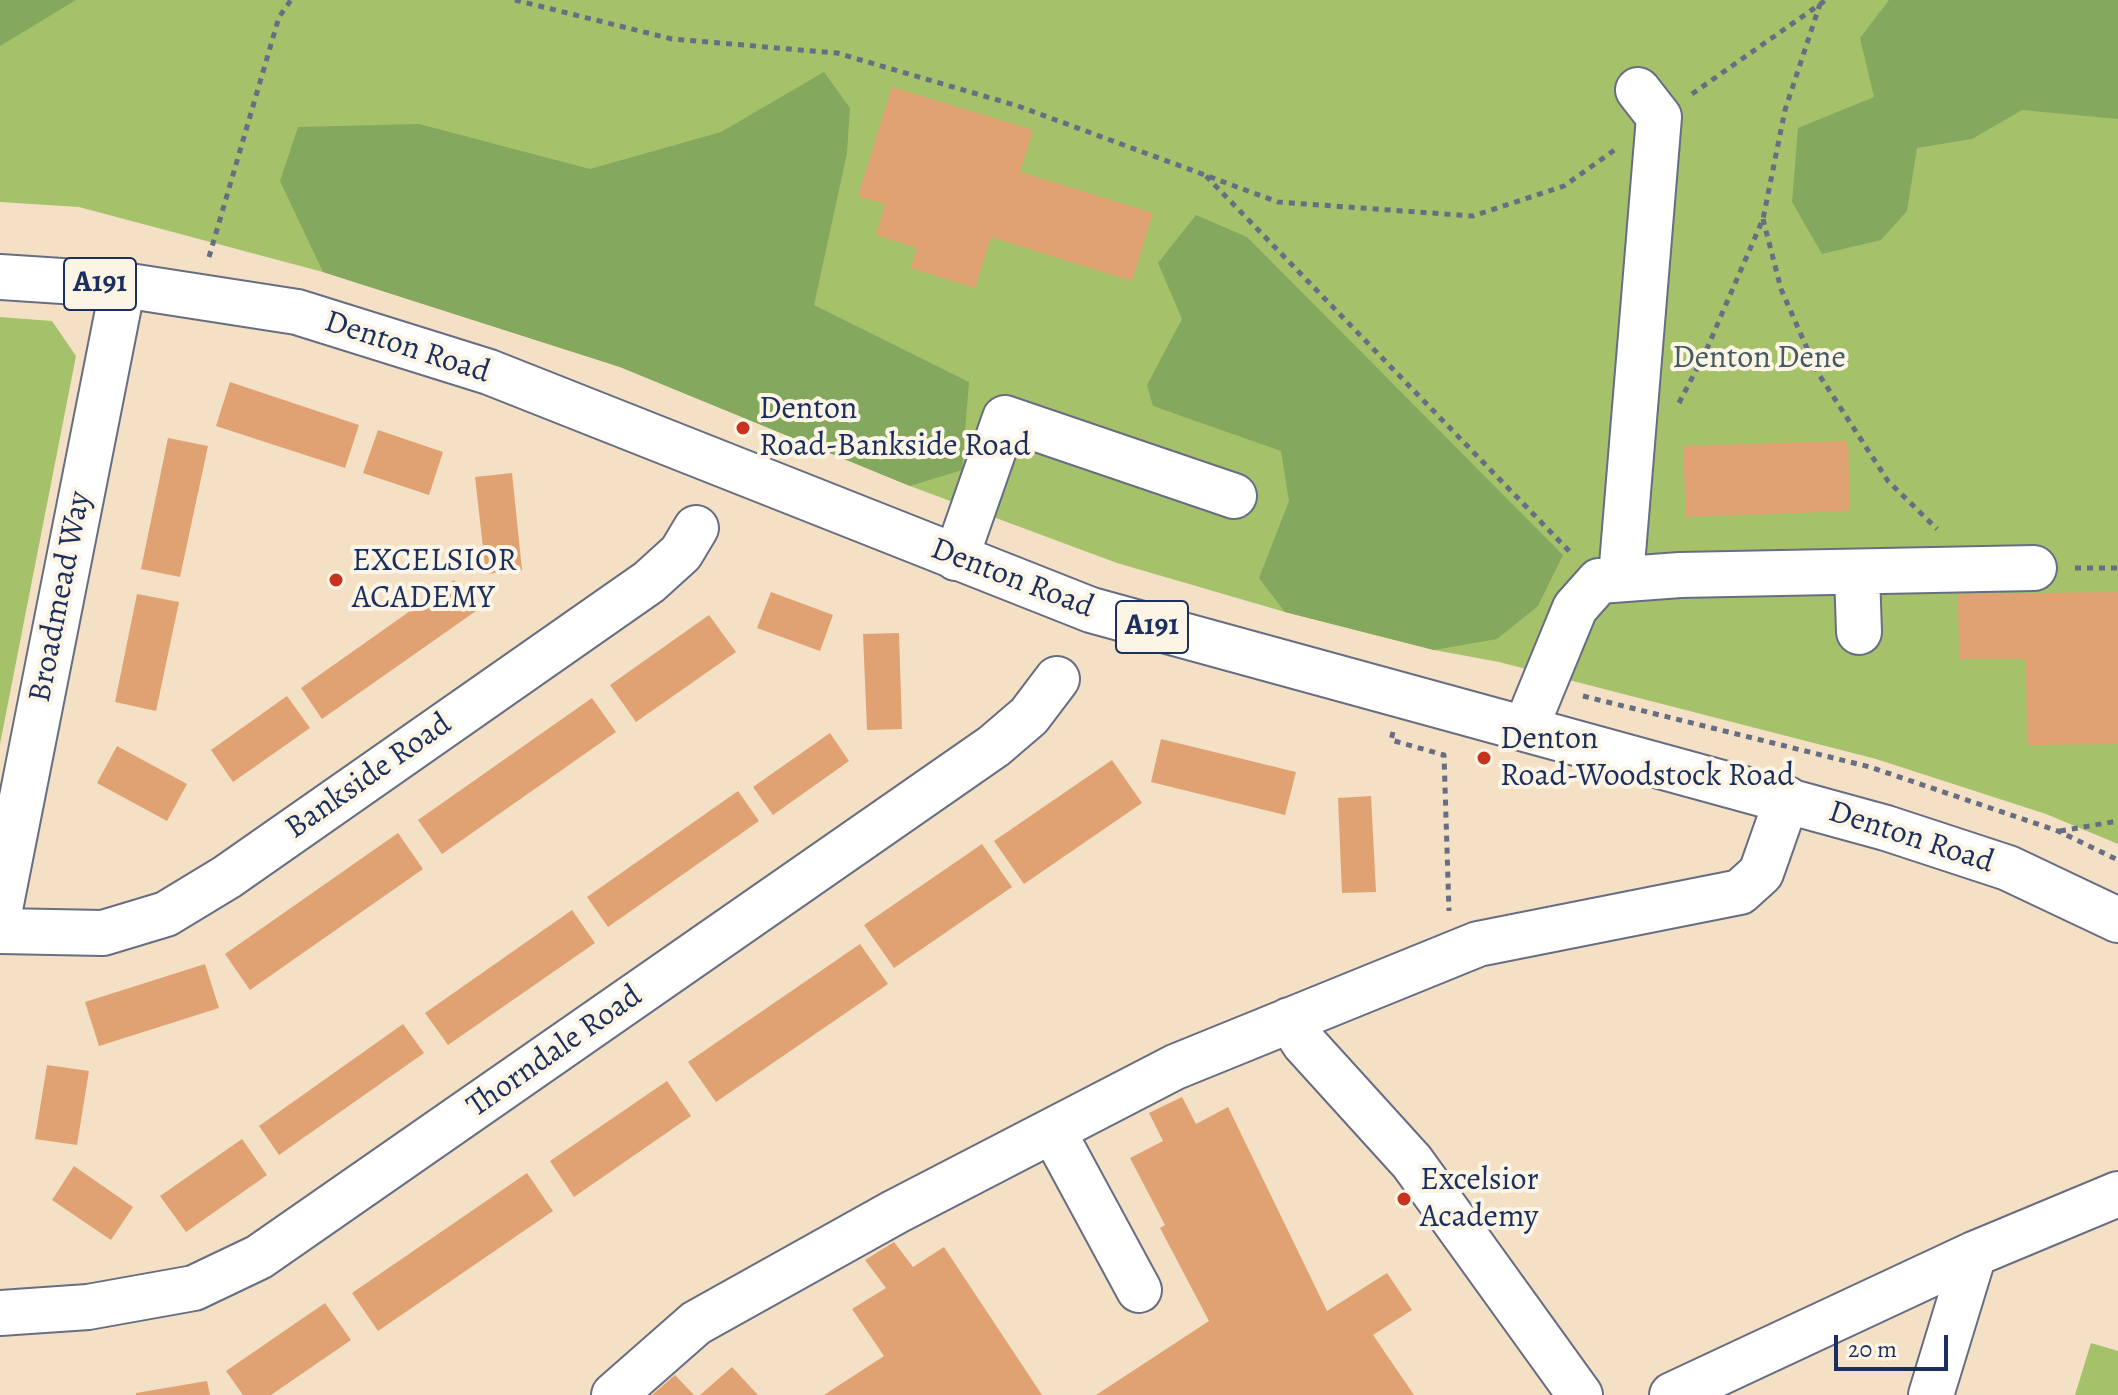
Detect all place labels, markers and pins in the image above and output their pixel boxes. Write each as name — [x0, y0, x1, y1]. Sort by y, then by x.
place label: Denton Road-Bankside Road — [759, 391, 1031, 466]
marker: Denton Road-Bankside Road — [734, 419, 752, 437]
place label: EXCELSIOR ACADEMY — [352, 543, 517, 618]
marker: EXCELSIOR ACADEMY — [327, 571, 345, 589]
place label: Denton Road-Woodstock Road — [1500, 721, 1794, 796]
marker: Denton Road-Woodstock Road — [1475, 749, 1493, 767]
place label: Excelsior Academy — [1420, 1162, 1539, 1237]
marker: Excelsior Academy — [1395, 1190, 1413, 1208]

